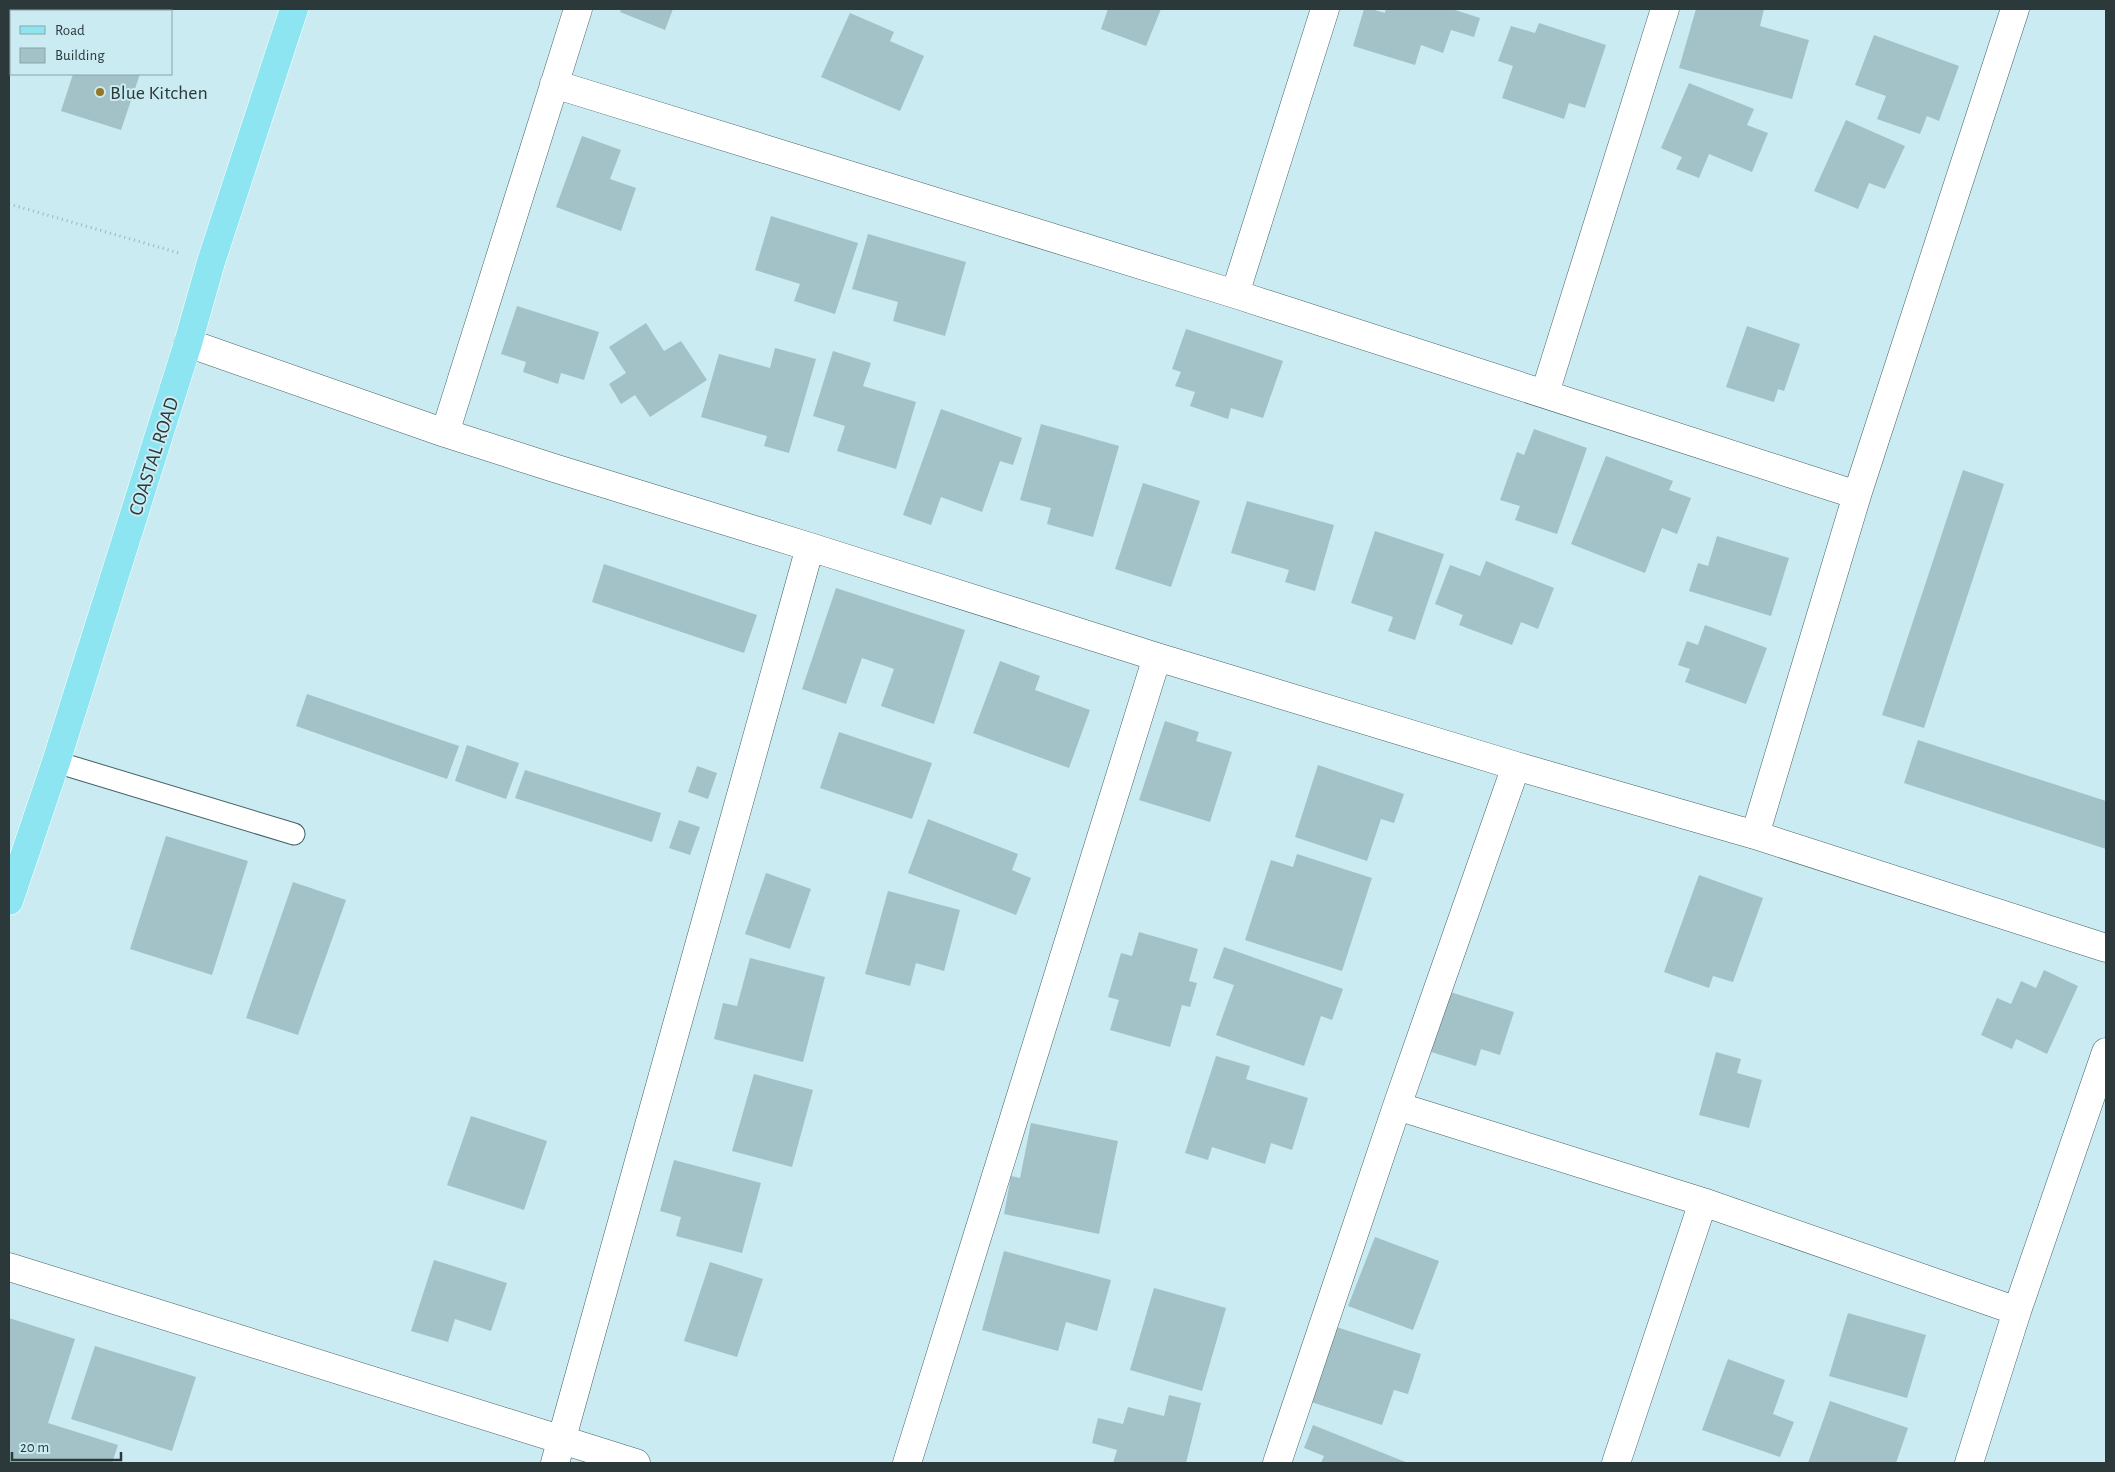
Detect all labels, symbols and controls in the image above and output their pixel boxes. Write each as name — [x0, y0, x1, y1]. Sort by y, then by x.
legend — [10, 10, 172, 75]
text: Road — [55, 23, 85, 38]
text: Building — [55, 48, 105, 63]
place label: Blue Kitchen — [110, 83, 208, 103]
marker: Blue Kitchen — [94, 86, 106, 98]
street label: COASTAL ROAD — [125, 395, 183, 518]
scale bar — [12, 1430, 121, 1462]
text: 20 m — [20, 1440, 49, 1455]

